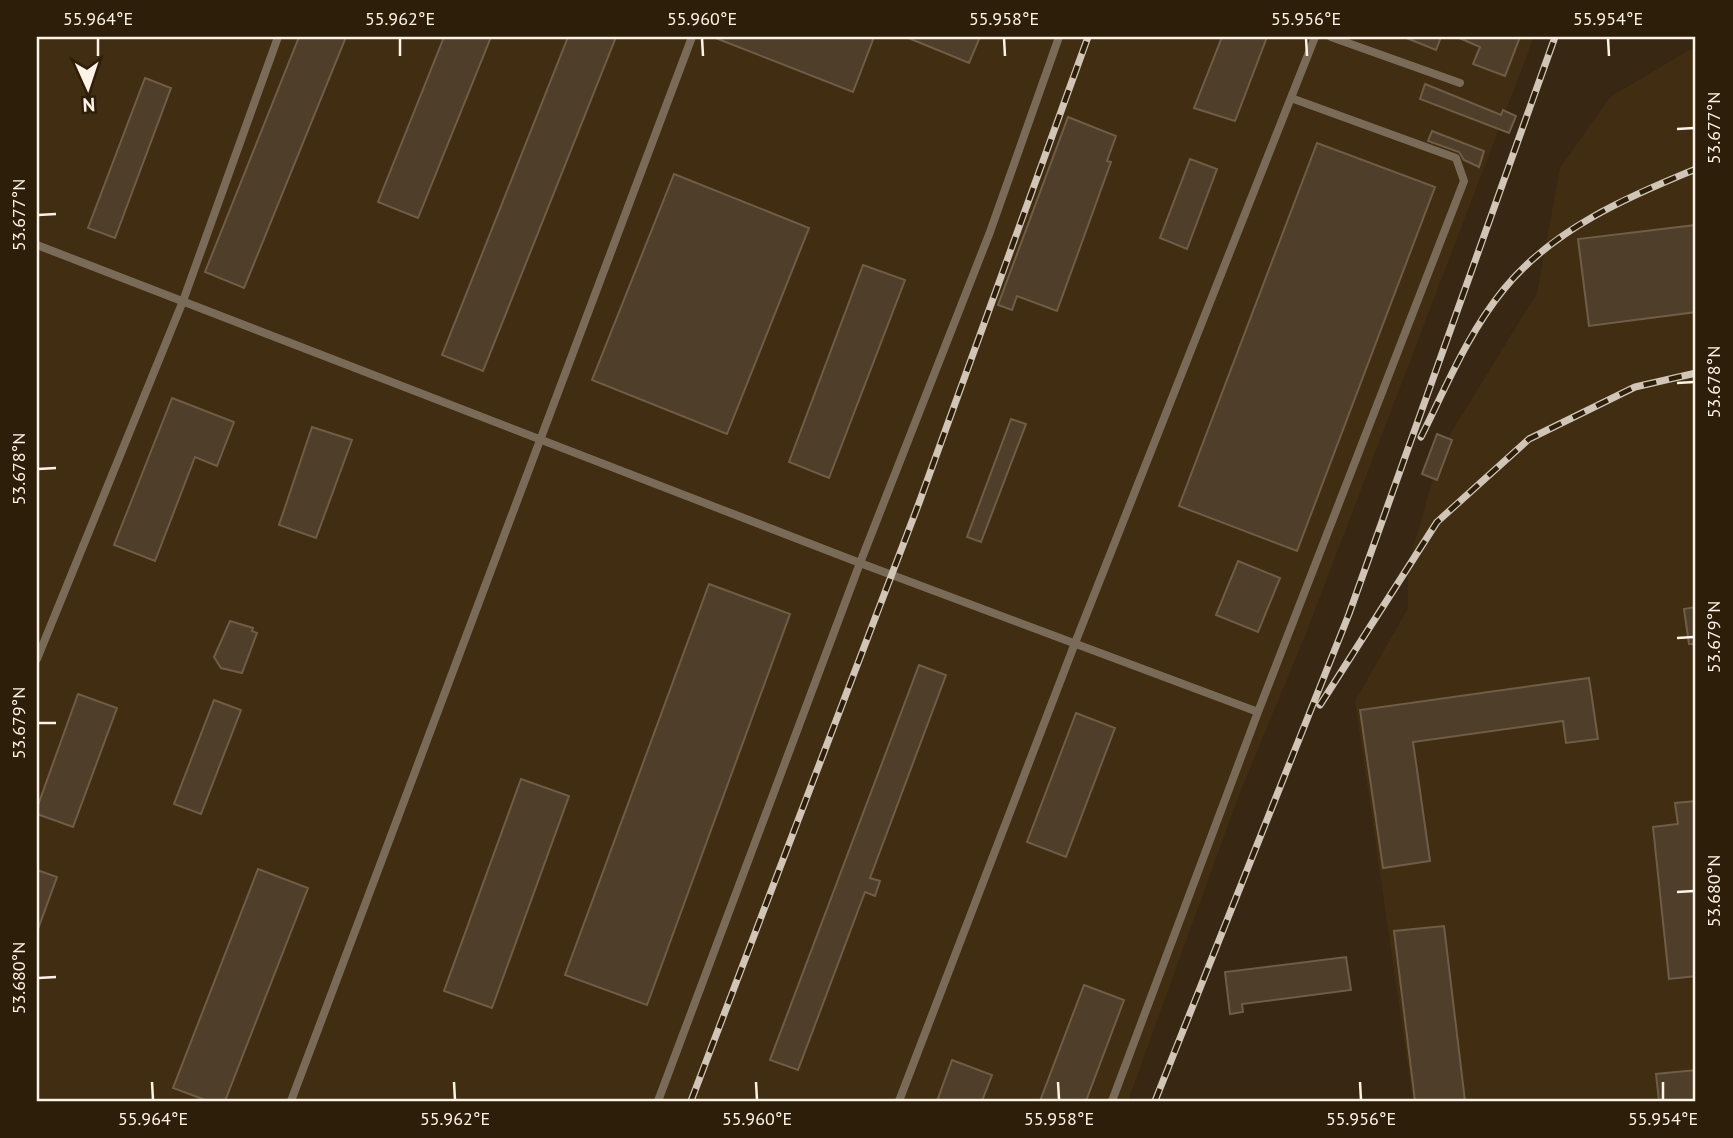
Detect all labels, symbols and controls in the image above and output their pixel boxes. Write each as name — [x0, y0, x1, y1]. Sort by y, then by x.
text: 55.964°E — [63, 7, 133, 30]
text: 55.962°E — [365, 7, 435, 30]
text: 55.960°E — [667, 7, 737, 30]
text: 55.958°E — [969, 7, 1039, 30]
text: 55.956°E — [1271, 7, 1341, 30]
text: 55.954°E — [1573, 7, 1643, 30]
north arrow — [52, 52, 122, 122]
text: 53.677°N — [1702, 92, 1725, 164]
text: N — [82, 93, 96, 117]
text: 53.677°N — [7, 179, 30, 251]
text: 53.678°N — [1702, 346, 1725, 418]
text: 53.678°N — [7, 433, 30, 505]
text: 53.679°N — [1702, 601, 1725, 673]
text: 53.679°N — [7, 687, 30, 759]
text: 53.680°N — [1702, 855, 1725, 927]
text: 53.680°N — [7, 942, 30, 1014]
text: 55.964°E — [118, 1107, 188, 1130]
text: 55.962°E — [420, 1107, 490, 1130]
text: 55.960°E — [722, 1107, 792, 1130]
text: 55.958°E — [1024, 1107, 1094, 1130]
text: 55.956°E — [1326, 1107, 1396, 1130]
text: 55.954°E — [1628, 1107, 1698, 1130]

